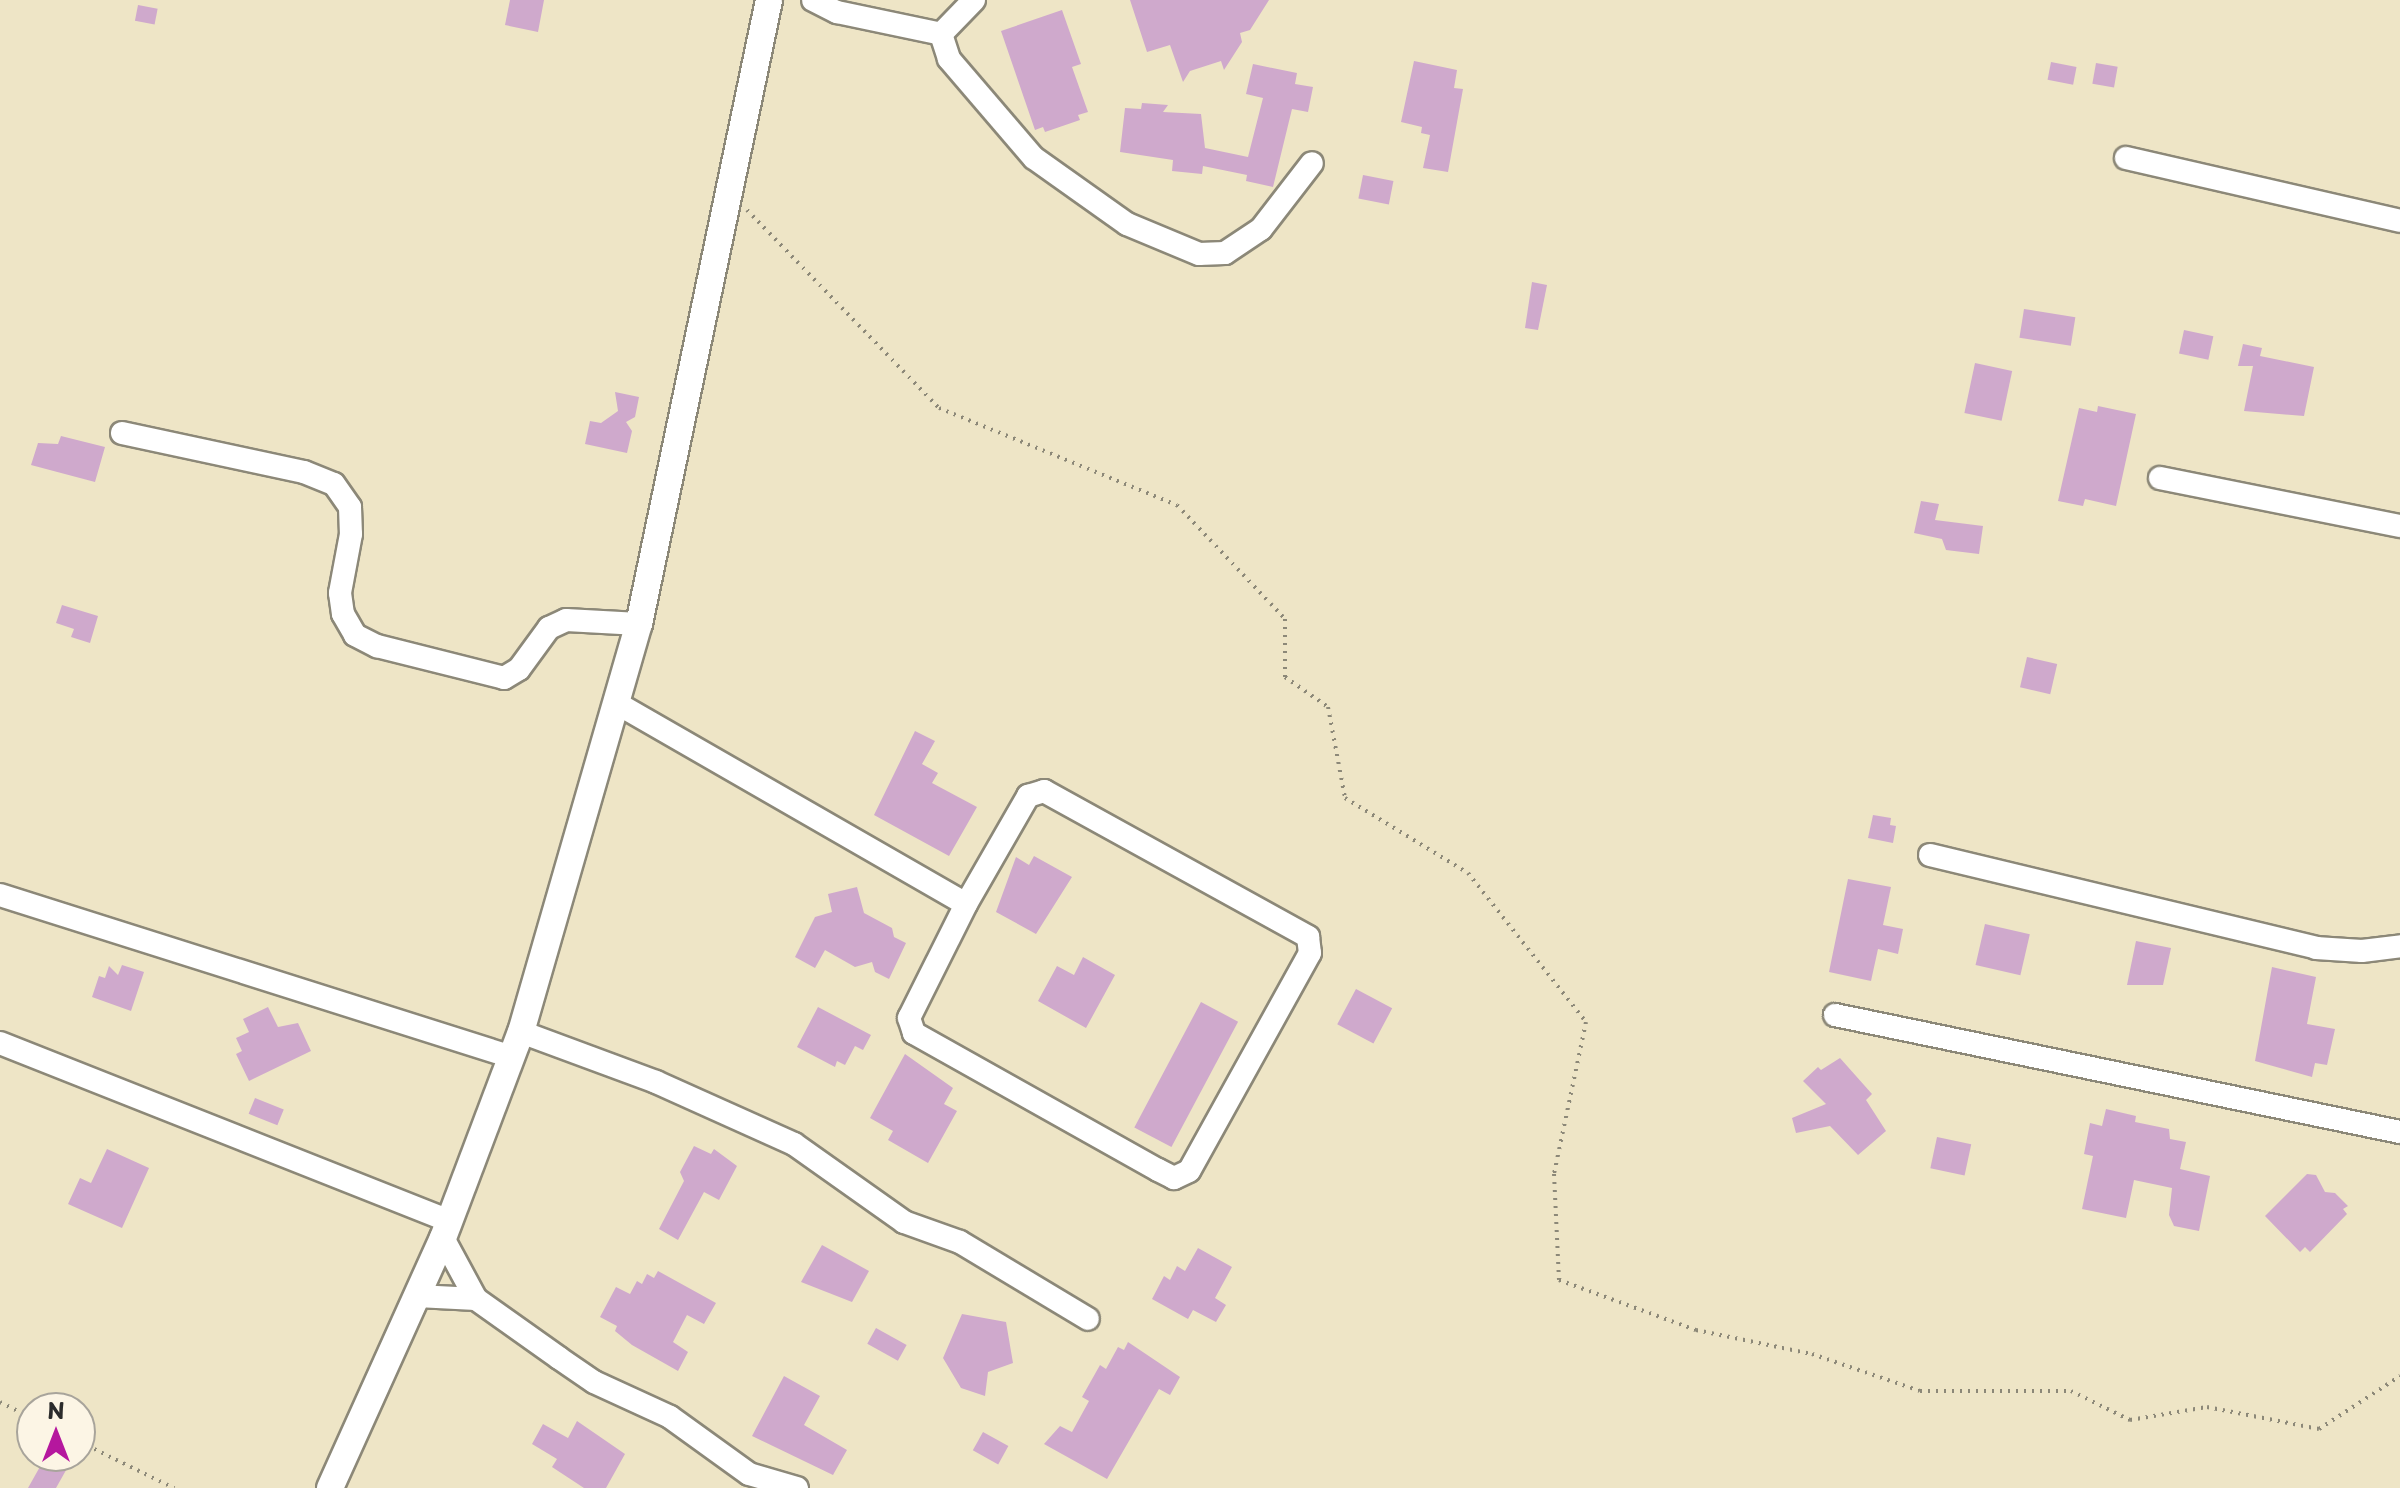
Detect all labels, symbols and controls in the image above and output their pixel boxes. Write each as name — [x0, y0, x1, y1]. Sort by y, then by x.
north arrow — [16, 1392, 96, 1472]
text: N — [47, 1393, 65, 1426]

